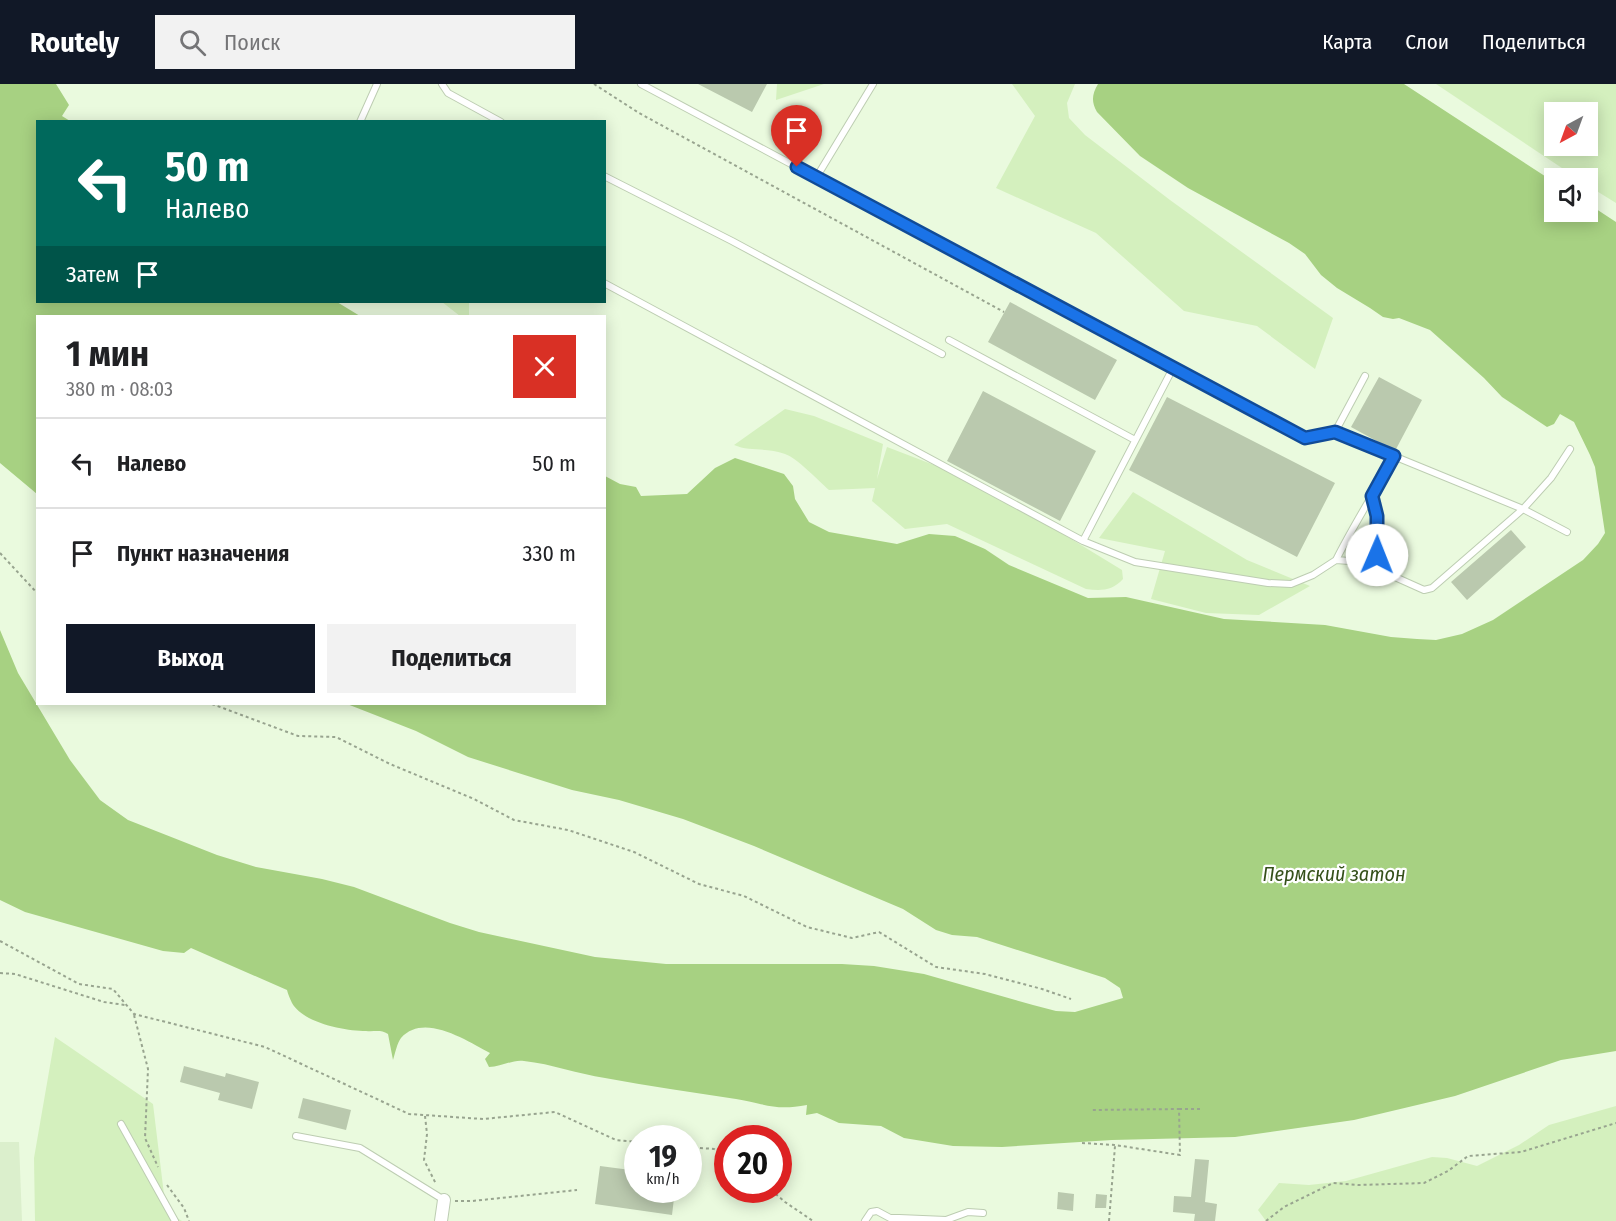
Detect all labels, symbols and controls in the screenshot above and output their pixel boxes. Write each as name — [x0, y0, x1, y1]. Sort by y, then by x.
search box — [155, 15, 575, 69]
text: Routely — [30, 26, 119, 59]
icon: search — [176, 26, 209, 59]
text: Поиск — [224, 29, 280, 56]
text: Карта — [1322, 29, 1372, 55]
text: Слои — [1405, 29, 1449, 55]
text: Поделиться — [1482, 29, 1586, 55]
north arrow — [1544, 102, 1598, 156]
map controls — [1544, 102, 1598, 222]
pin — [771, 105, 822, 167]
icon: arrive — [780, 114, 813, 147]
text: 50 m — [165, 142, 249, 192]
icon: left — [66, 144, 144, 222]
button: sound — [1544, 168, 1598, 222]
text: Налево — [165, 193, 249, 225]
icon: arrive — [131, 258, 164, 291]
text: Затем — [66, 261, 119, 288]
text: 1 мин — [66, 332, 149, 376]
button: close — [513, 335, 576, 398]
text: 380 m · 08:03 — [66, 377, 173, 401]
icon: left — [66, 447, 99, 480]
text: Налево — [117, 450, 186, 477]
text: 50 m — [532, 450, 576, 477]
position arrow — [1345, 523, 1409, 587]
icon: arrive — [66, 537, 99, 570]
text: Пункт назначения — [117, 540, 289, 567]
text: 330 m — [523, 540, 576, 567]
button: Выход — [66, 624, 315, 693]
button: Поделиться — [327, 624, 576, 693]
water label: Пермский затон — [1262, 862, 1406, 886]
speed limit sign: 20 — [714, 1125, 792, 1203]
text: 19 — [649, 1139, 677, 1175]
text: km/h — [646, 1170, 680, 1188]

